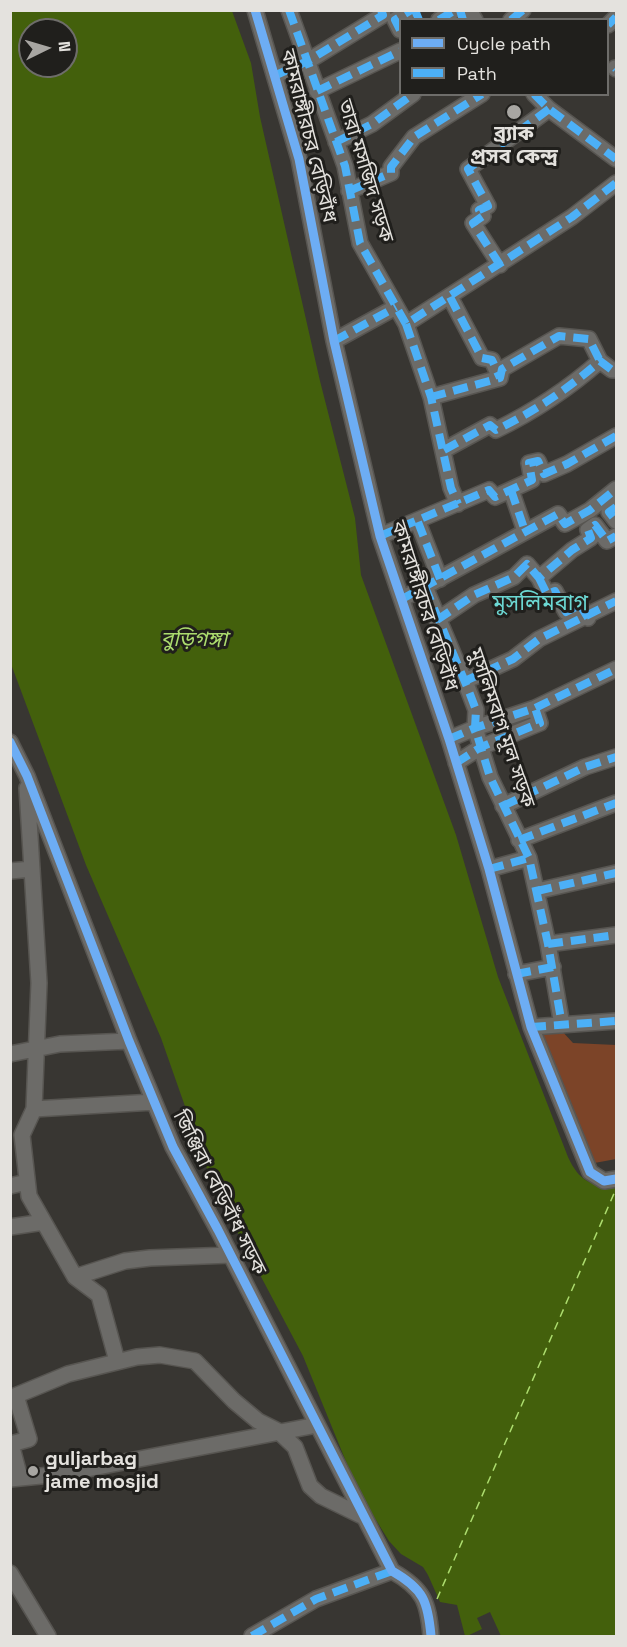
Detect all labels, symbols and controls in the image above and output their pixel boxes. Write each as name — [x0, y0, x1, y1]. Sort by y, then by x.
north arrow — [18, 18, 78, 78]
legend — [399, 18, 609, 96]
text: Cycle path — [457, 32, 551, 55]
text: N — [54, 40, 75, 53]
street label: কামরাঙ্গীরচর বেড়িবাঁধ — [275, 47, 341, 225]
text: Path — [457, 62, 497, 85]
street label: তারা মসজিদ সড়ক — [332, 97, 398, 245]
marker: ব্র্যাক প্রসব কেন্দ্র — [505, 103, 523, 121]
place label: ব্র্যাক প্রসব কেন্দ্র — [470, 123, 558, 170]
street label: কামরাঙ্গীরচর বেড়িবাঁধ — [385, 518, 463, 694]
district label: মুসলিমবাগ — [492, 591, 588, 617]
water label: বুড়িগঙ্গা — [161, 627, 227, 653]
street label: মুসলিমবাগ মূল সড়ক — [462, 645, 540, 811]
street label: জিঞ্জিরা বেড়িবাঁধ সড়ক — [167, 1107, 271, 1279]
place label: guljarbag jame mosjid — [45, 1448, 159, 1495]
marker: guljarbag jame mosjid — [26, 1464, 40, 1478]

